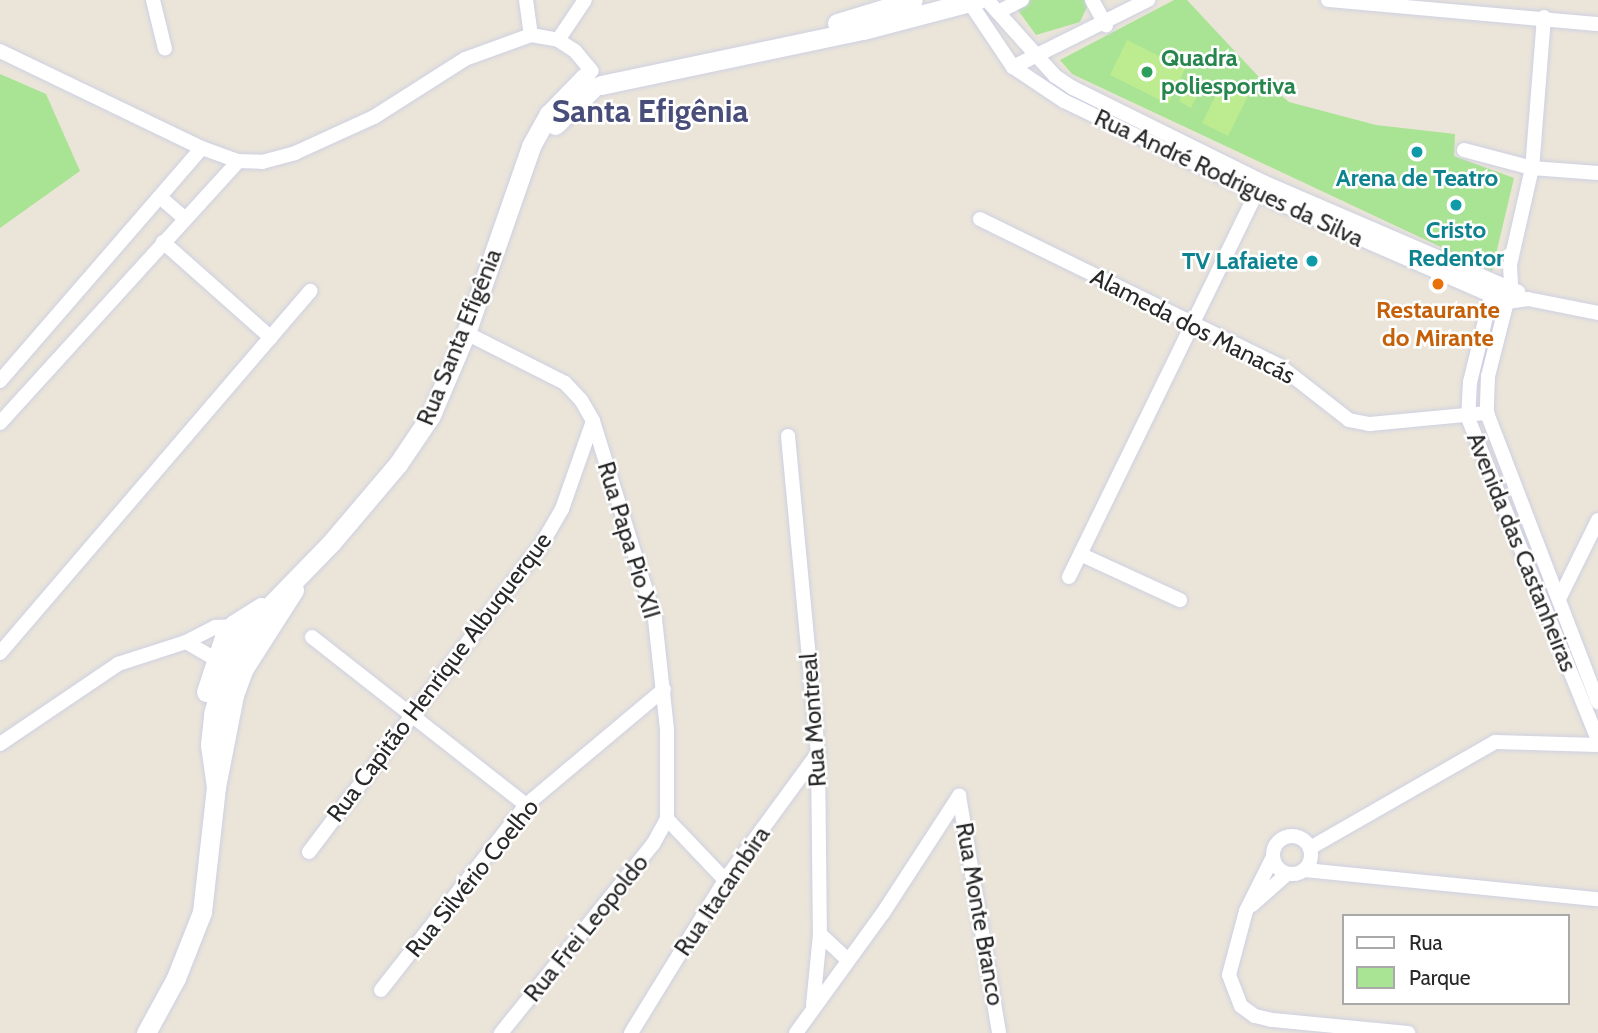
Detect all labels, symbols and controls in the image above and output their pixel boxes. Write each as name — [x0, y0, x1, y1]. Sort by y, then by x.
place label: Quadra poliesportiva — [1161, 44, 1296, 100]
marker: Quadra poliesportiva — [1139, 64, 1155, 80]
district label: Santa Efigênia — [552, 92, 748, 130]
street label: Rua André Rodrigues da Silva — [1090, 103, 1368, 253]
marker: Arena de Teatro — [1409, 144, 1425, 160]
place label: Arena de Teatro — [1336, 164, 1498, 192]
marker: Cristo Redentor — [1448, 197, 1464, 213]
place label: Cristo Redentor — [1408, 216, 1504, 272]
street label: Rua Santa Efigênia — [410, 245, 508, 429]
place label: TV Lafaiete — [1182, 247, 1298, 275]
marker: TV Lafaiete — [1304, 253, 1320, 269]
street label: Alameda dos Manacás — [1086, 262, 1300, 390]
marker: Restaurante do Mirante — [1430, 276, 1446, 292]
place label: Restaurante do Mirante — [1376, 296, 1500, 352]
street label: Avenida das Castanheiras — [1461, 428, 1583, 676]
street label: Rua Papa Pio XII — [591, 458, 667, 622]
street label: Rua Capitão Henrique Albuquerque — [321, 527, 557, 827]
street label: Rua Montreal — [794, 652, 832, 788]
street label: Rua Silvério Coelho — [399, 793, 545, 963]
street label: Rua Monte Branco — [950, 820, 1010, 1008]
street label: Rua Itacambira — [668, 821, 776, 961]
street label: Rua Frei Leopoldo — [518, 849, 654, 1007]
legend — [1342, 914, 1570, 1005]
text: Rua — [1409, 930, 1443, 955]
text: Parque — [1409, 965, 1471, 990]

